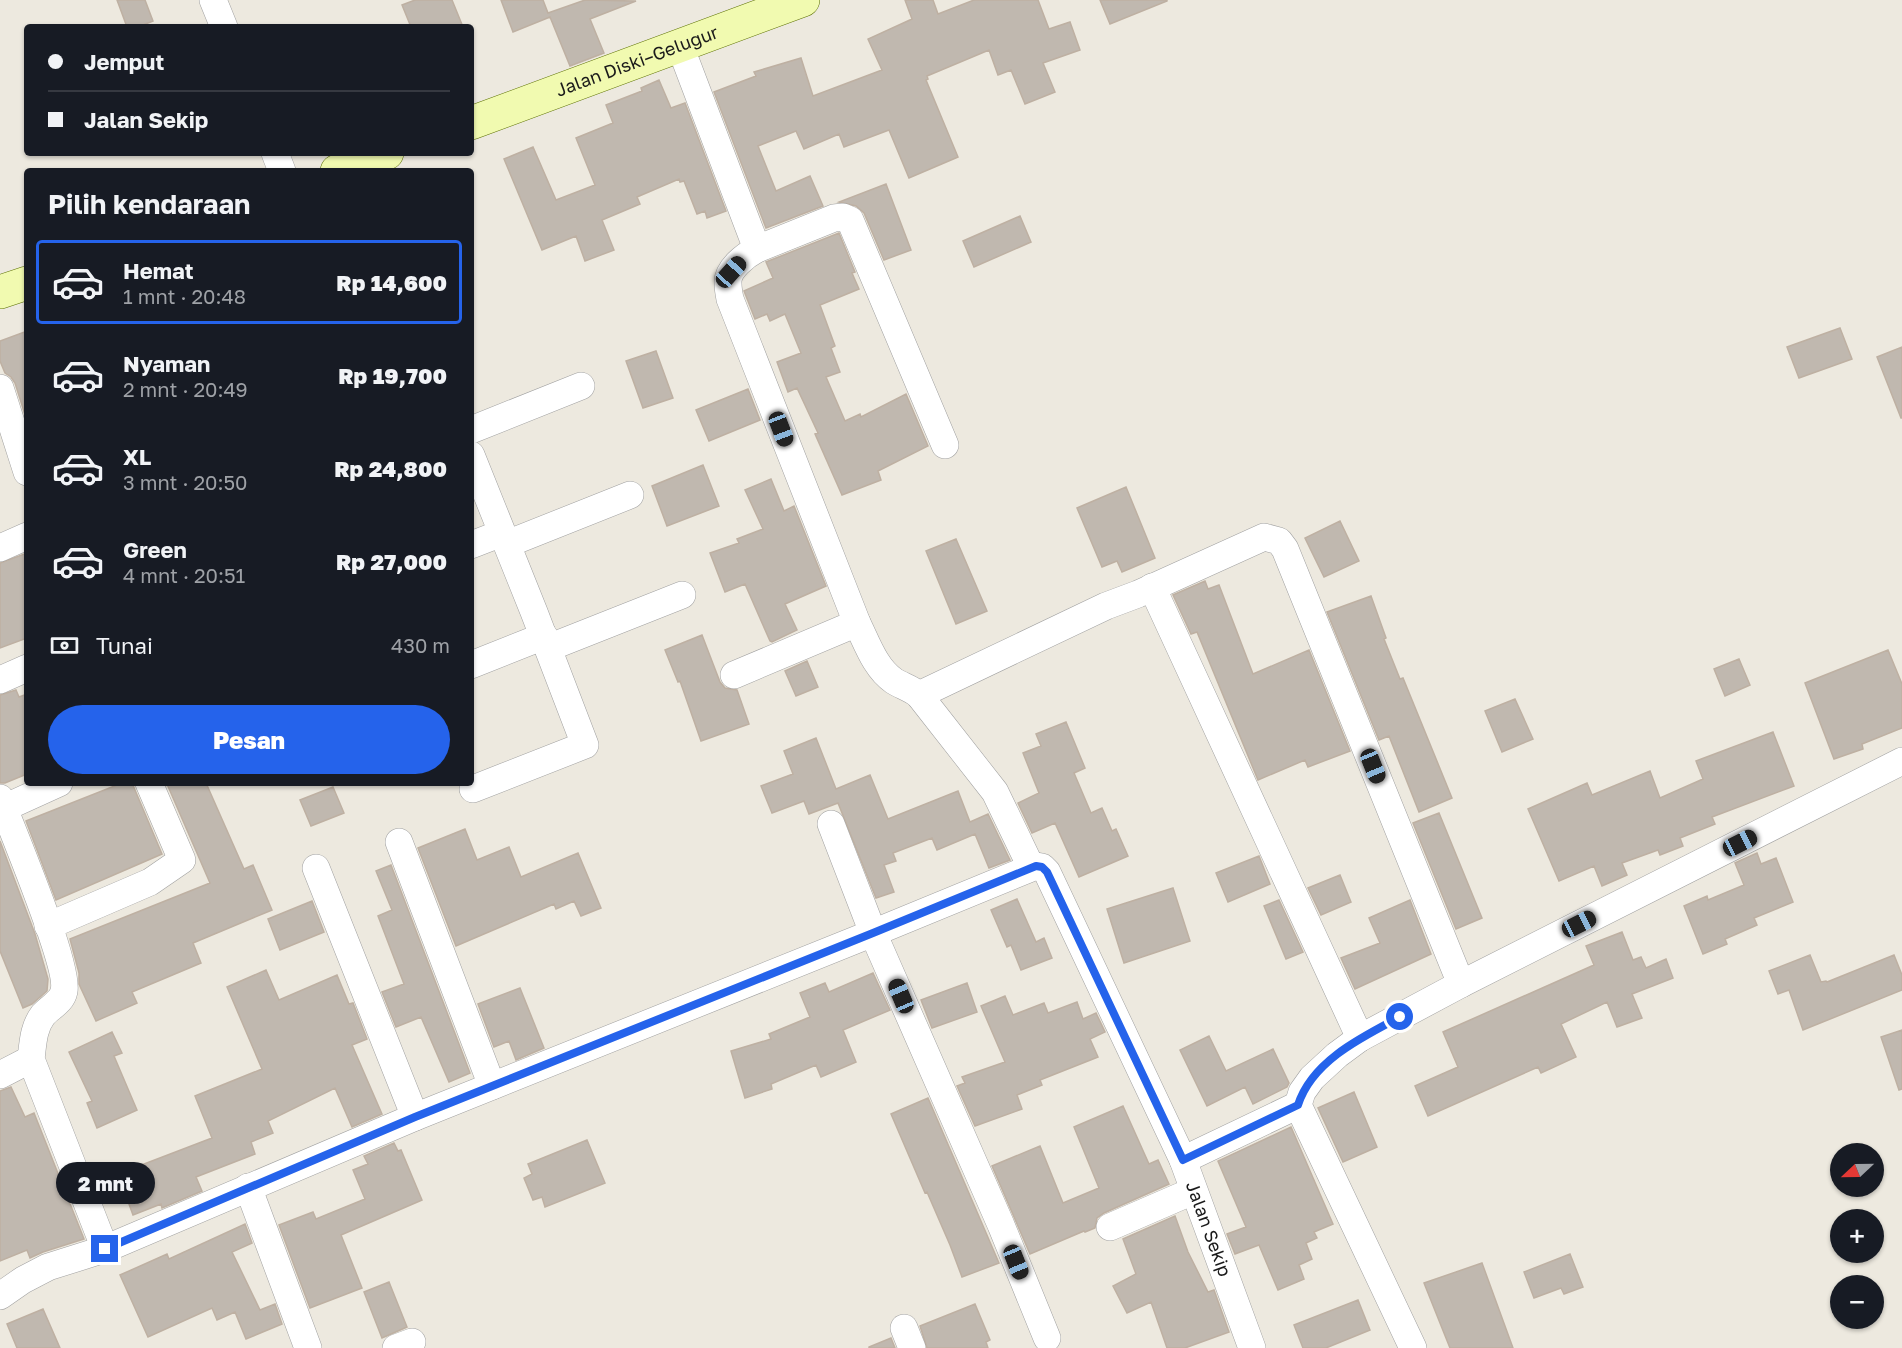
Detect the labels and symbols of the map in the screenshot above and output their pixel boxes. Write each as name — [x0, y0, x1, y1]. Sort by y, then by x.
street label: Jalan Diski–Gelugur — [552, 20, 721, 101]
car — [712, 253, 750, 291]
car — [766, 409, 796, 449]
car — [1358, 746, 1388, 786]
car — [1720, 827, 1760, 859]
car — [1559, 908, 1599, 940]
car — [886, 976, 916, 1016]
route start — [1386, 1003, 1413, 1030]
north arrow — [1830, 1143, 1884, 1197]
callout: 2 mnt — [56, 1162, 154, 1204]
street label: Jalan Sekip — [1182, 1178, 1237, 1279]
route end — [91, 1235, 118, 1262]
car — [1001, 1242, 1031, 1282]

